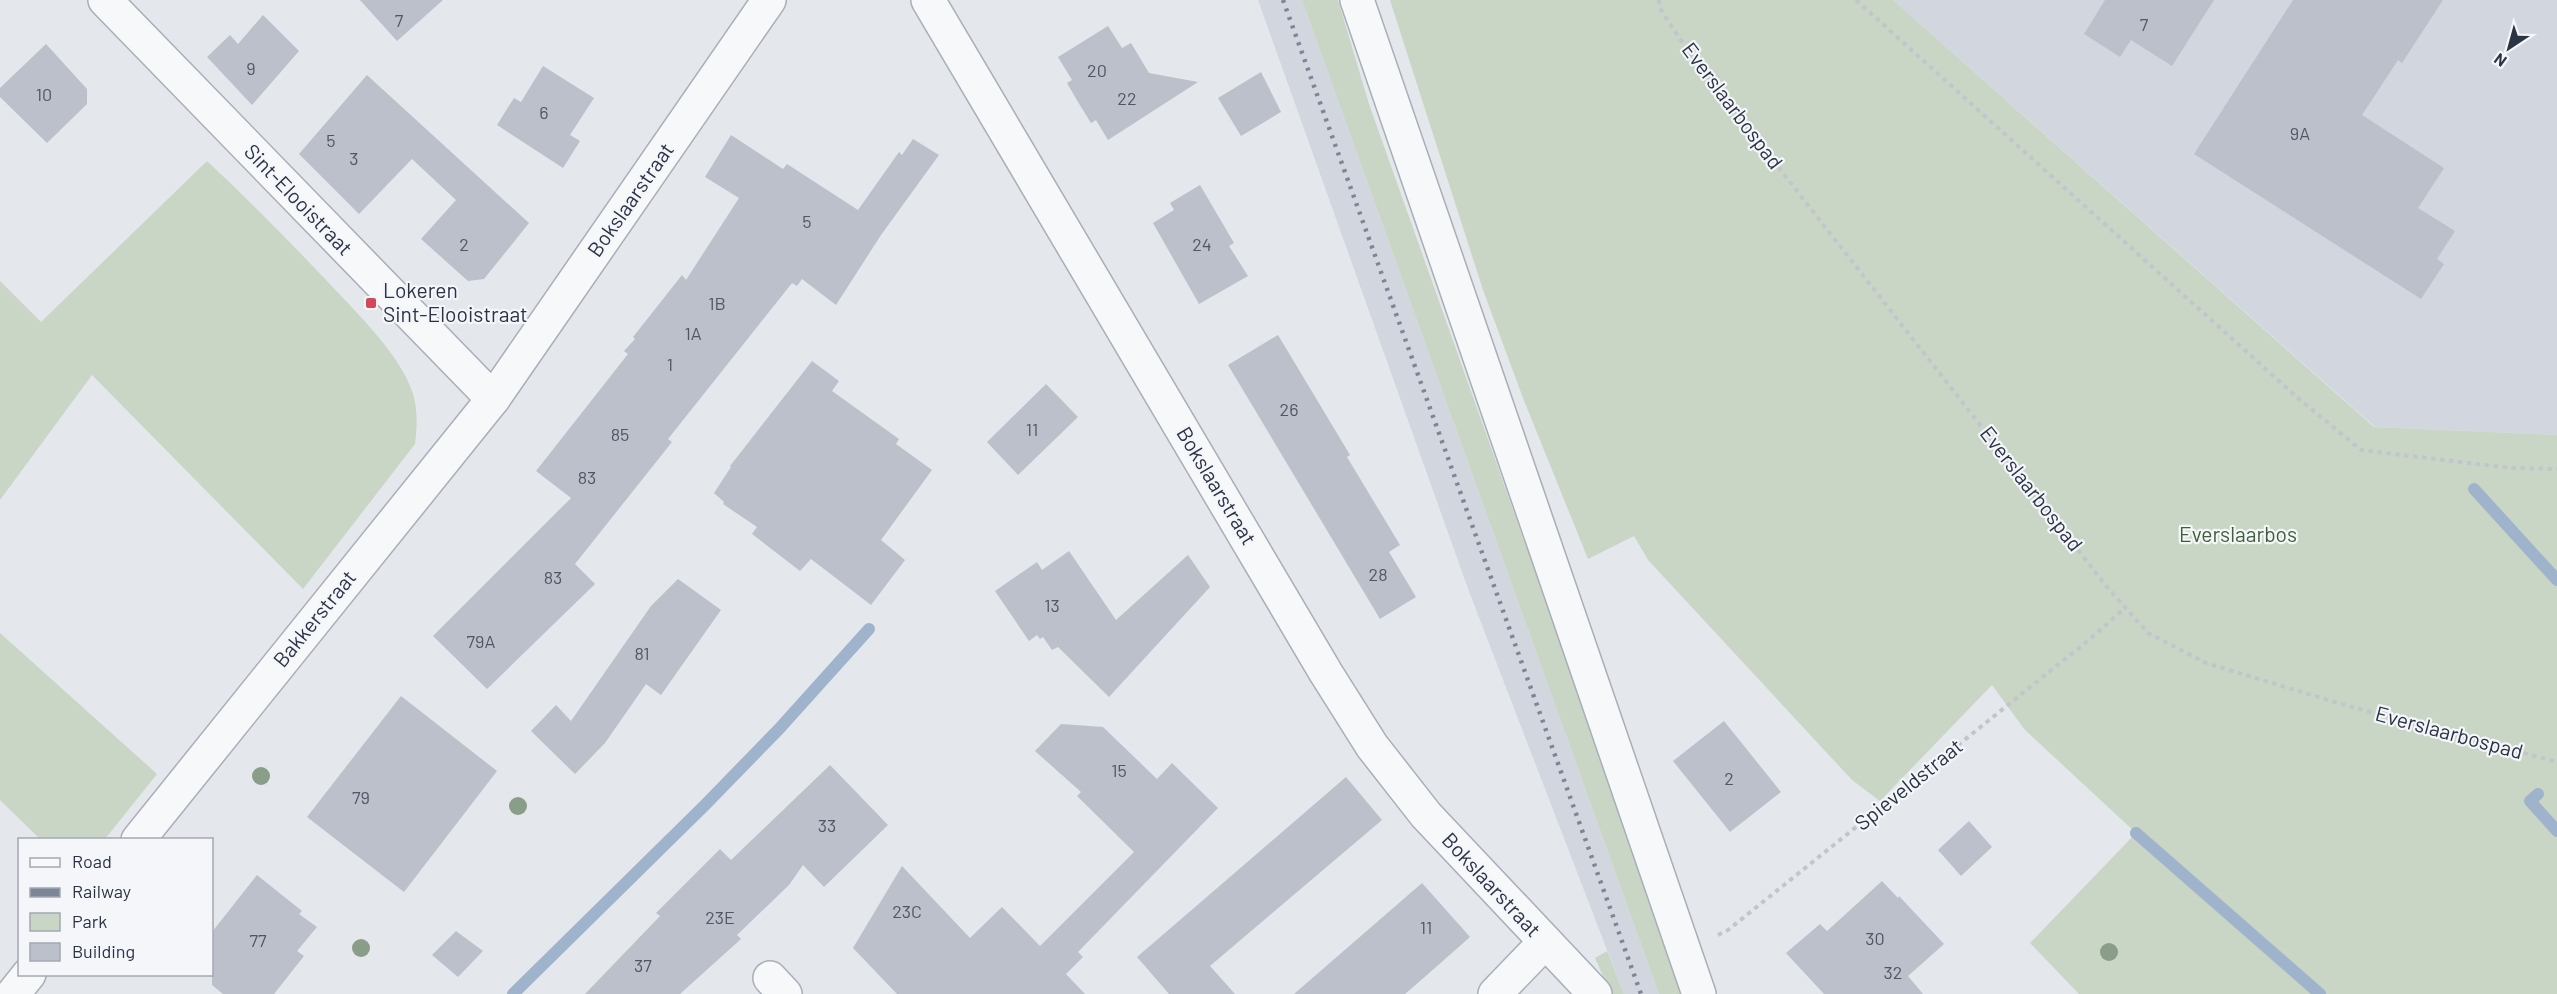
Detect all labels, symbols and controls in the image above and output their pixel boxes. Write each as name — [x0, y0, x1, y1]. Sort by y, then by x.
house number: 7 — [395, 9, 404, 31]
house number: 7 — [2140, 13, 2149, 35]
north arrow — [2479, 18, 2539, 78]
street label: Everslaarbospad — [1678, 37, 1789, 173]
text: N — [2490, 50, 2510, 71]
house number: 9 — [246, 57, 256, 79]
house number: 20 — [1087, 59, 1107, 81]
house number: 10 — [36, 83, 52, 105]
house number: 22 — [1117, 87, 1137, 109]
house number: 6 — [539, 101, 549, 123]
house number: 9A — [2290, 122, 2310, 144]
house number: 5 — [326, 129, 336, 151]
street label: Bokslaarstraat — [581, 137, 678, 261]
street label: Sint-Elooistraat — [240, 138, 358, 260]
house number: 3 — [349, 147, 359, 169]
house number: 5 — [802, 210, 812, 232]
house number: 2 — [459, 233, 469, 255]
house number: 24 — [1192, 233, 1212, 255]
place label: Lokeren Sint-Elooistraat — [383, 277, 528, 326]
house number: 1B — [708, 292, 726, 314]
marker: Lokeren Sint-Elooistraat — [364, 296, 378, 310]
house number: 1A — [684, 322, 702, 344]
house number: 1 — [667, 353, 673, 375]
house number: 26 — [1280, 398, 1298, 420]
house number: 11 — [1026, 418, 1038, 440]
street label: Everslaarbospad — [1976, 421, 2089, 556]
street label: Bokslaarstraat — [1172, 422, 1262, 549]
house number: 85 — [611, 423, 629, 445]
house number: 83 — [578, 466, 596, 488]
park label: Everslaarbos — [2179, 521, 2297, 546]
house number: 28 — [1368, 563, 1388, 585]
street label: Bakkerstraat — [267, 565, 361, 672]
house number: 83 — [544, 566, 562, 588]
house number: 13 — [1044, 594, 1060, 616]
house number: 79A — [467, 630, 495, 652]
house number: 81 — [634, 642, 650, 664]
street label: Everslaarbospad — [2373, 700, 2526, 763]
street label: Spieveldstraat — [1849, 733, 1967, 835]
house number: 15 — [1111, 759, 1127, 781]
house number: 2 — [1724, 767, 1734, 789]
house number: 79 — [352, 786, 370, 808]
house number: 33 — [818, 814, 836, 836]
street label: Bokslaarstraat — [1437, 827, 1547, 941]
legend — [18, 838, 213, 976]
text: Road — [72, 850, 112, 872]
text: Railway — [72, 880, 131, 902]
house number: 23C — [892, 900, 922, 922]
house number: 23E — [705, 906, 735, 928]
text: Park — [72, 910, 107, 932]
house number: 11 — [1420, 916, 1432, 938]
house number: 30 — [1865, 927, 1885, 949]
house number: 77 — [249, 929, 267, 951]
text: Building — [72, 940, 135, 962]
house number: 37 — [634, 954, 652, 976]
house number: 32 — [1884, 961, 1902, 983]

